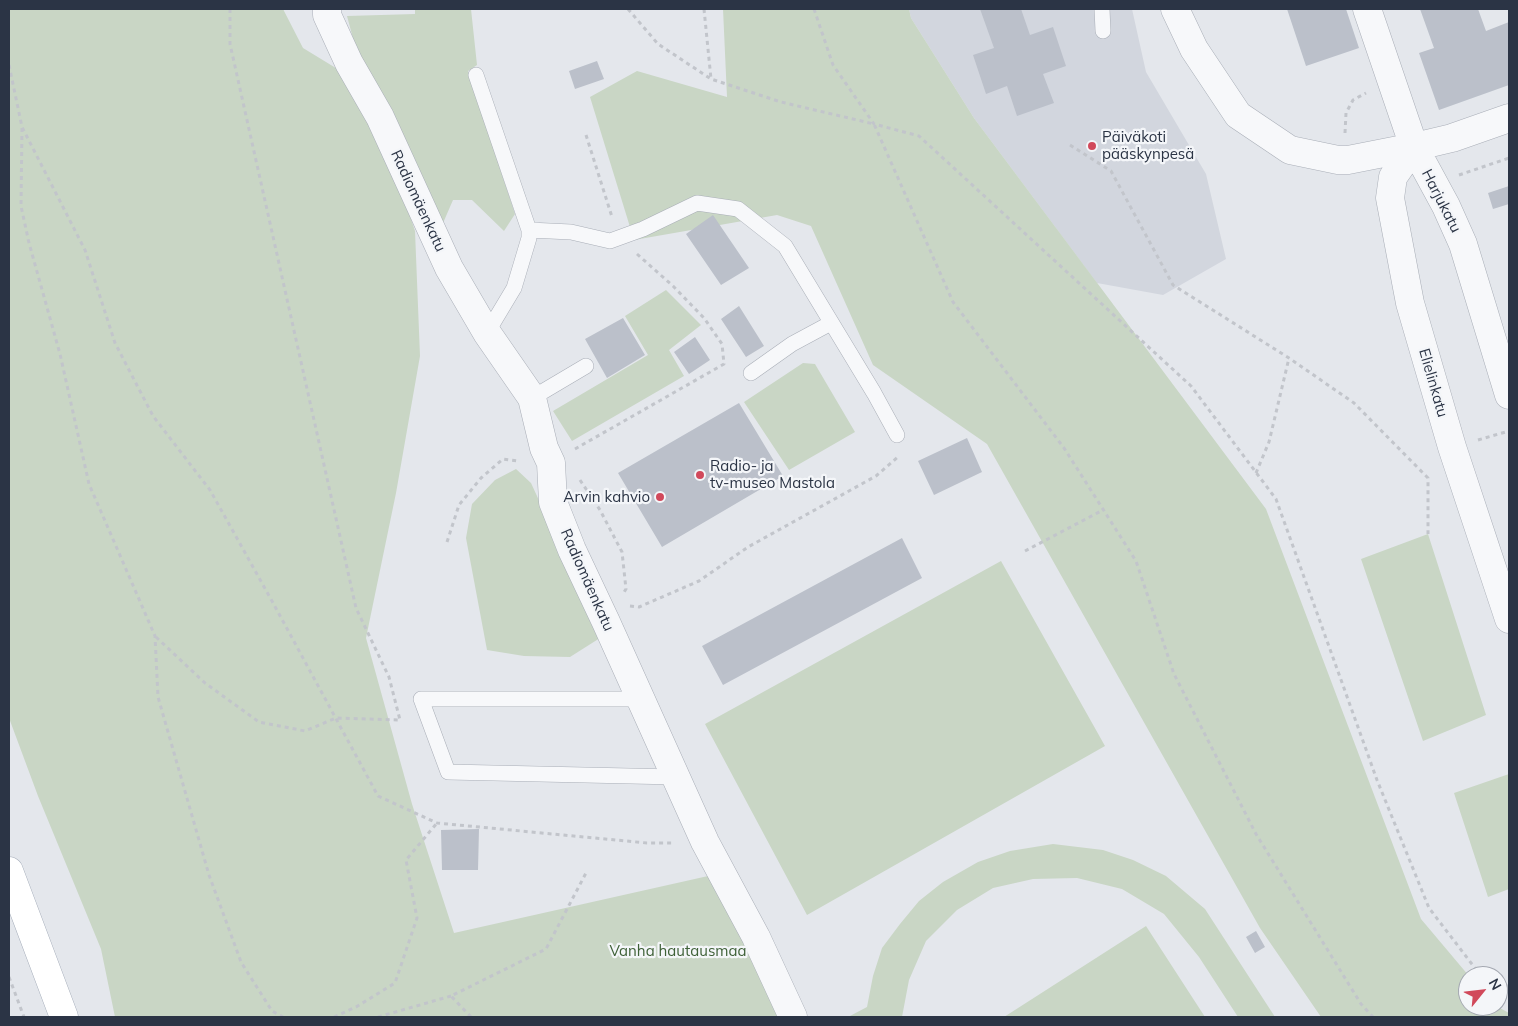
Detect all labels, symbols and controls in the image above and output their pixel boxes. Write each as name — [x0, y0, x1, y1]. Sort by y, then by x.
place label: Päiväkoti pääskynpesä — [1102, 128, 1194, 163]
marker: Päiväkoti pääskynpesä — [1086, 140, 1098, 152]
street label: Radiomäenkatu — [387, 147, 449, 255]
street label: Harjukatu — [1417, 166, 1465, 236]
street label: Elielinkatu — [1415, 347, 1451, 419]
place label: Radio- ja tv-museo Mastola — [710, 457, 835, 492]
marker: Radio- ja tv-museo Mastola — [694, 469, 706, 481]
place label: Arvin kahvio — [563, 488, 650, 506]
marker: Arvin kahvio — [654, 491, 666, 503]
street label: Radiomäenkatu — [556, 526, 618, 634]
park label: Vanha hautausmaa — [609, 942, 747, 960]
north arrow — [1458, 966, 1508, 1016]
text: N — [1485, 975, 1506, 993]

